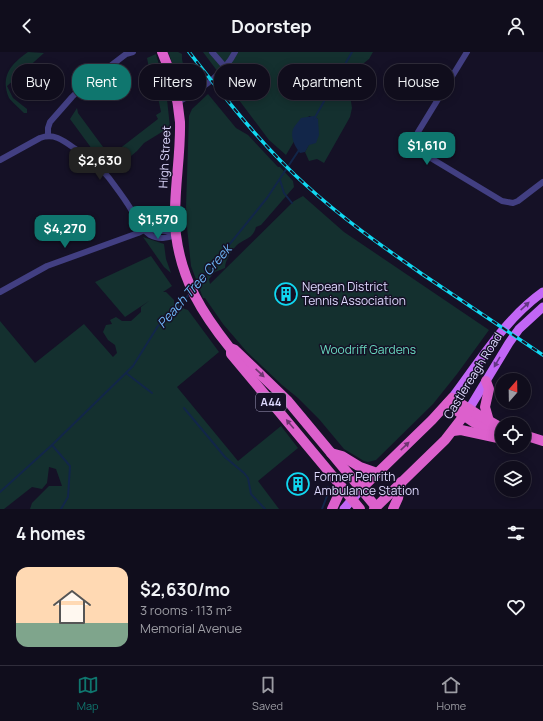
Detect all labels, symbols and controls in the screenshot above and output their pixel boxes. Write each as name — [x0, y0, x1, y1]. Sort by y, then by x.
text: Doorstep — [231, 14, 312, 38]
icon: back — [16, 15, 38, 37]
icon: person — [505, 15, 527, 37]
chip: Buy — [12, 64, 64, 100]
chip: Rent — [72, 64, 131, 100]
chip: Filters — [139, 64, 206, 100]
chip: New — [214, 64, 270, 100]
chip: Apartment — [278, 64, 376, 100]
chip: House — [384, 64, 454, 100]
street label: High Street — [154, 125, 175, 189]
pin: $1,610 — [394, 132, 460, 166]
text: $1,610 — [407, 136, 447, 154]
pin: $2,630 — [67, 147, 133, 181]
text: $2,630 — [78, 151, 122, 169]
pin: $1,570 — [125, 206, 191, 240]
text: $1,570 — [138, 210, 178, 228]
pin: $4,270 — [32, 215, 98, 249]
text: $4,270 — [44, 219, 87, 237]
water label: Peach Tree Creek — [153, 239, 237, 332]
place label: Nepean District Tennis Association — [302, 278, 406, 309]
building icon: Nepean District Tennis Association — [273, 281, 299, 307]
one-way arrow — [520, 301, 530, 311]
street label: Castlereagh Road — [439, 329, 506, 422]
park label: Woodriff Gardens — [320, 341, 416, 358]
one-way arrow — [494, 356, 501, 368]
one-way arrow — [255, 368, 265, 378]
north arrow — [495, 373, 531, 409]
map controls — [495, 373, 531, 497]
road number: A44 — [256, 393, 286, 411]
button: locate — [495, 417, 531, 453]
one-way arrow — [285, 419, 294, 429]
one-way arrow — [400, 442, 410, 451]
button: layers — [495, 461, 531, 497]
place label: Former Penrith Ambulance Station — [314, 468, 419, 499]
building icon: Former Penrith Ambulance Station — [285, 471, 311, 497]
text: 4 homes — [16, 522, 85, 545]
icon: filters — [505, 522, 527, 544]
text: $2,630/mo — [140, 578, 230, 601]
icon: home — [48, 583, 96, 631]
icon: heart — [505, 596, 527, 618]
text: 3 rooms · 113 m² — [140, 601, 232, 619]
text: Memorial Avenue — [140, 619, 242, 637]
tab: Map — [77, 674, 99, 713]
tab: Saved — [252, 674, 283, 713]
tab: Home — [437, 674, 466, 713]

